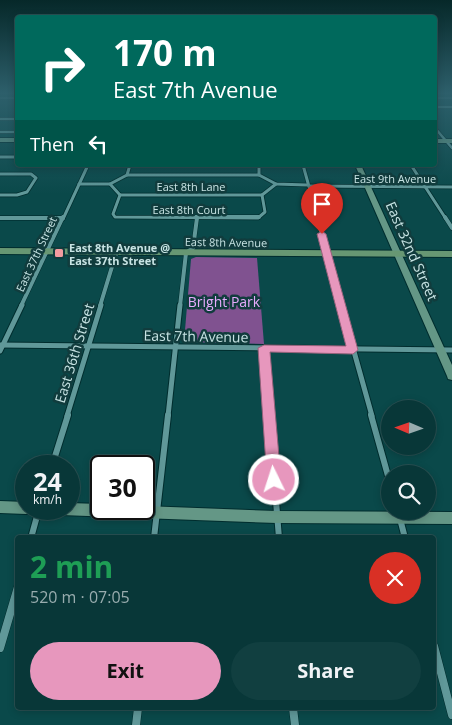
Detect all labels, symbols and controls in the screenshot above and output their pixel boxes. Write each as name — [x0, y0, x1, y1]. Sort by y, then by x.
text: 170 m — [113, 29, 217, 76]
icon: right — [30, 35, 95, 100]
text: East 7th Avenue — [113, 74, 278, 104]
icon: left — [84, 130, 112, 158]
text: Then — [30, 131, 74, 157]
street label: East 9th Avenue — [354, 171, 436, 186]
street label: East 8th Lane — [157, 179, 225, 194]
pin — [301, 183, 343, 234]
icon: arrive — [308, 190, 336, 218]
street label: East 32nd Street — [382, 198, 442, 304]
street label: East 8th Court — [153, 202, 225, 217]
street label: East 37th Street — [12, 214, 60, 294]
street label: East 8th Avenue — [185, 234, 267, 250]
place label: East 8th Avenue @ East 37th Street — [69, 240, 170, 268]
marker: East 8th Avenue @ East 37th Street — [53, 247, 65, 259]
park label: Bright Park — [188, 292, 261, 311]
street label: East 36th Street — [50, 301, 98, 405]
street label: East 7th Avenue — [143, 326, 249, 346]
north arrow — [381, 400, 436, 455]
map controls — [381, 400, 436, 520]
position arrow — [247, 453, 299, 505]
speed limit sign: 30 — [90, 455, 155, 520]
text: 24 — [33, 464, 62, 498]
button: search — [381, 465, 436, 520]
text: km/h — [33, 491, 62, 508]
text: 2 min — [30, 546, 113, 587]
button: close — [369, 552, 421, 604]
text: 520 m · 07:05 — [30, 586, 130, 608]
button: Exit — [30, 642, 221, 700]
button: Share — [231, 642, 421, 700]

